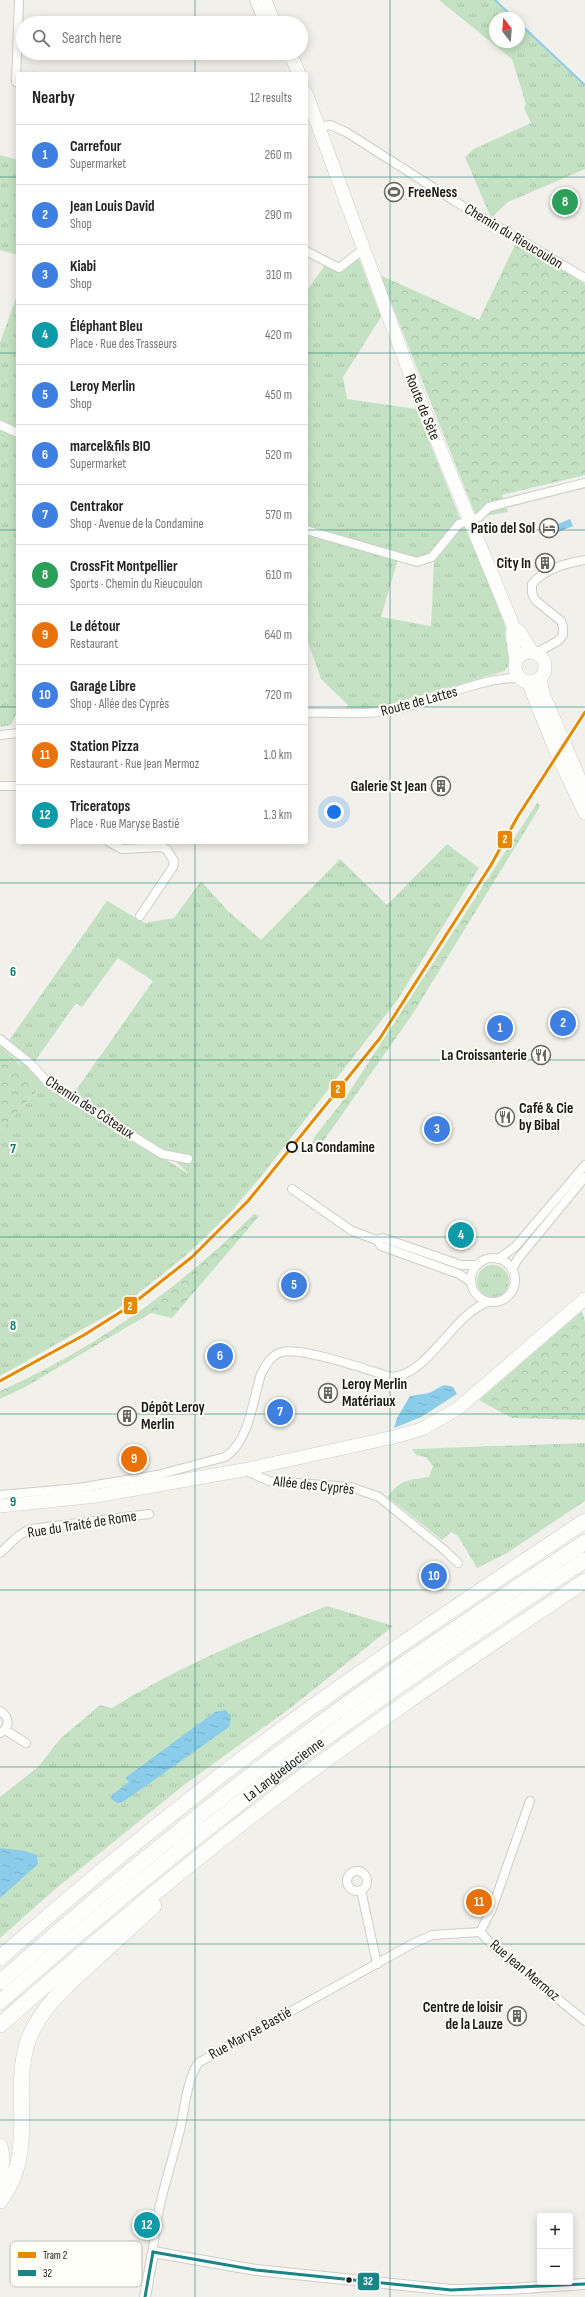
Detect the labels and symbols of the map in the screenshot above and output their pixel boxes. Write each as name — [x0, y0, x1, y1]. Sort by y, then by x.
north arrow — [489, 12, 525, 48]
sports icon: FreeNess — [383, 181, 405, 203]
place label: FreeNess — [408, 183, 457, 202]
pin: 8 — [552, 187, 578, 217]
street label: Chemin du Rieucoulon — [461, 200, 567, 273]
street label: Route de Sète — [401, 371, 444, 443]
hotel icon: Patio del Sol — [538, 517, 560, 539]
place label: Patio del Sol — [471, 519, 535, 538]
building icon: City In — [534, 552, 556, 574]
place label: City In — [497, 554, 531, 573]
street label: Route de Lattes — [379, 682, 460, 721]
building icon: Galerie St Jean — [430, 775, 452, 797]
place label: Galerie St Jean — [351, 777, 427, 796]
your location — [324, 802, 344, 822]
line badge: 2 — [497, 830, 513, 849]
text: 2 — [503, 833, 508, 846]
text: 6 — [10, 964, 16, 980]
pin: 2 — [550, 1008, 576, 1038]
pin: 1 — [487, 1013, 513, 1043]
restaurant icon: La Croissanterie — [530, 1044, 552, 1066]
place label: La Croissanterie — [441, 1046, 527, 1065]
street label: Chemin des Côteaux — [42, 1072, 138, 1144]
line badge: 2 — [330, 1080, 346, 1099]
text: 2 — [336, 1083, 341, 1096]
place label: Café & Cie by Bibal — [519, 1099, 573, 1135]
restaurant icon: Café & Cie by Bibal — [494, 1106, 516, 1128]
pin: 3 — [424, 1114, 450, 1144]
place label: La Condamine — [301, 1138, 375, 1157]
text: 7 — [10, 1141, 16, 1157]
marker: La Condamine — [286, 1141, 298, 1153]
pin: 4 — [448, 1220, 474, 1250]
pin: 5 — [281, 1270, 307, 1300]
line badge: 2 — [123, 1296, 138, 1315]
text: 2 — [128, 1300, 133, 1313]
text: 8 — [10, 1318, 16, 1334]
pin: 6 — [207, 1341, 233, 1371]
place label: Leroy Merlin Matériaux — [342, 1375, 407, 1411]
building icon: Leroy Merlin Matériaux — [317, 1382, 339, 1404]
pin: 7 — [267, 1397, 293, 1427]
place label: Dépôt Leroy Merlin — [141, 1398, 206, 1434]
building icon: Dépôt Leroy Merlin — [116, 1405, 138, 1427]
pin: 9 — [121, 1444, 147, 1474]
street label: Allée des Cyprès — [271, 1472, 355, 1499]
text: 9 — [10, 1494, 16, 1510]
street label: Rue du Traité de Rome — [26, 1506, 138, 1543]
pin: 10 — [421, 1561, 447, 1591]
street label: La Languedocienne — [240, 1733, 328, 1806]
pin: 11 — [466, 1887, 492, 1917]
street label: Rue Jean Mermoz — [486, 1936, 564, 2006]
place label: Centre de loisir de la Lauze — [423, 1998, 503, 2034]
street label: Rue Maryse Bastié — [206, 2003, 295, 2064]
building icon: Centre de loisir de la Lauze — [506, 2005, 528, 2027]
pin: 12 — [134, 2210, 160, 2240]
legend — [10, 2241, 142, 2287]
text: Tram 2 — [43, 2249, 68, 2262]
text: 32 — [43, 2267, 53, 2280]
line badge: 32 — [357, 2272, 380, 2291]
unlabelled marker — [344, 2275, 354, 2285]
text: 32 — [363, 2275, 373, 2288]

